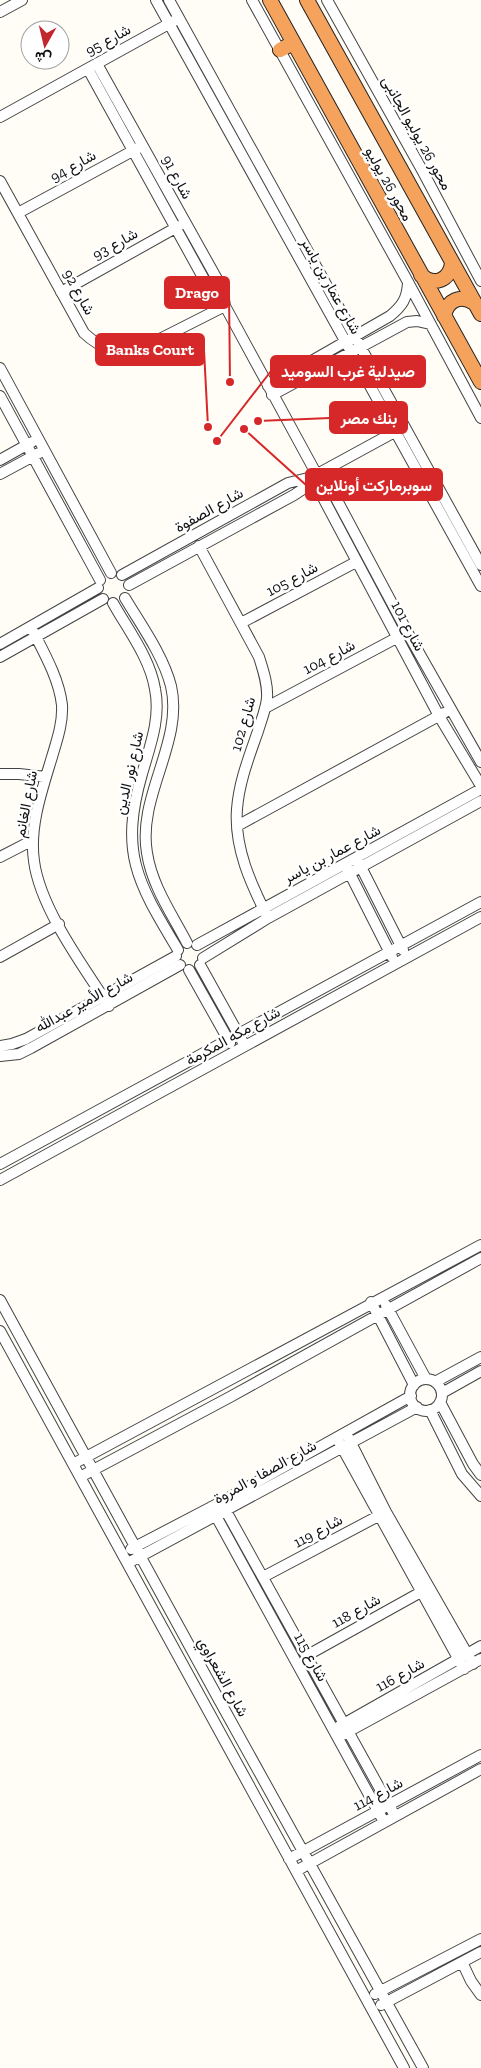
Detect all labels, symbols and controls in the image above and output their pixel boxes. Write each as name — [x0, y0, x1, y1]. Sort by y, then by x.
north arrow — [20, 20, 70, 70]
street label: شارع 95 — [82, 20, 135, 62]
text: ش — [34, 48, 53, 67]
street label: محور 26 يوليو الجانبى — [378, 73, 456, 193]
street label: محور 26 يوليو — [361, 144, 417, 224]
street label: شارع 94 — [47, 146, 100, 188]
street label: شارع 91 — [156, 152, 196, 203]
street label: شارع 93 — [89, 224, 142, 265]
street label: شارع عمار بن ياسر — [295, 234, 365, 338]
street label: شارع 92 — [57, 266, 99, 319]
callout: Drago — [165, 277, 229, 308]
text: Drago — [175, 283, 220, 302]
callout: Banks Court — [96, 334, 204, 365]
text: Banks Court — [106, 340, 195, 359]
callout: صيدلية غرب السوميد — [271, 356, 425, 387]
text: صيدلية غرب السوميد — [281, 362, 415, 382]
callout: بنك مصر — [330, 402, 407, 433]
text: بنك مصر — [340, 409, 397, 429]
callout: سوبرماركت أونلاين — [306, 469, 442, 500]
text: سوبرماركت أونلاين — [316, 476, 432, 496]
street label: شارع الصفوة — [172, 484, 247, 538]
street label: شارع 105 — [263, 558, 322, 602]
street label: شارع 101 — [386, 598, 429, 655]
street label: شارع 104 — [300, 636, 359, 680]
street label: شارع 102 — [227, 695, 261, 754]
street label: شارع نور الدين — [111, 729, 149, 817]
street label: شارع الغانم — [11, 769, 43, 839]
street label: شارع عمار بن ياسر — [280, 821, 385, 889]
street label: شارع الأمير عبدالله — [32, 968, 137, 1038]
street label: شارع مكه المكرمة — [183, 1003, 284, 1071]
street label: شارع الصفا و المروة — [210, 1436, 321, 1509]
street label: شارع 119 — [290, 1511, 347, 1553]
street label: شارع 118 — [328, 1590, 385, 1634]
street label: شارع 115 — [289, 1630, 332, 1686]
street label: شارع الشعراوي — [190, 1634, 252, 1722]
street label: شارع 116 — [372, 1654, 429, 1697]
street label: شارع 114 — [350, 1773, 407, 1816]

